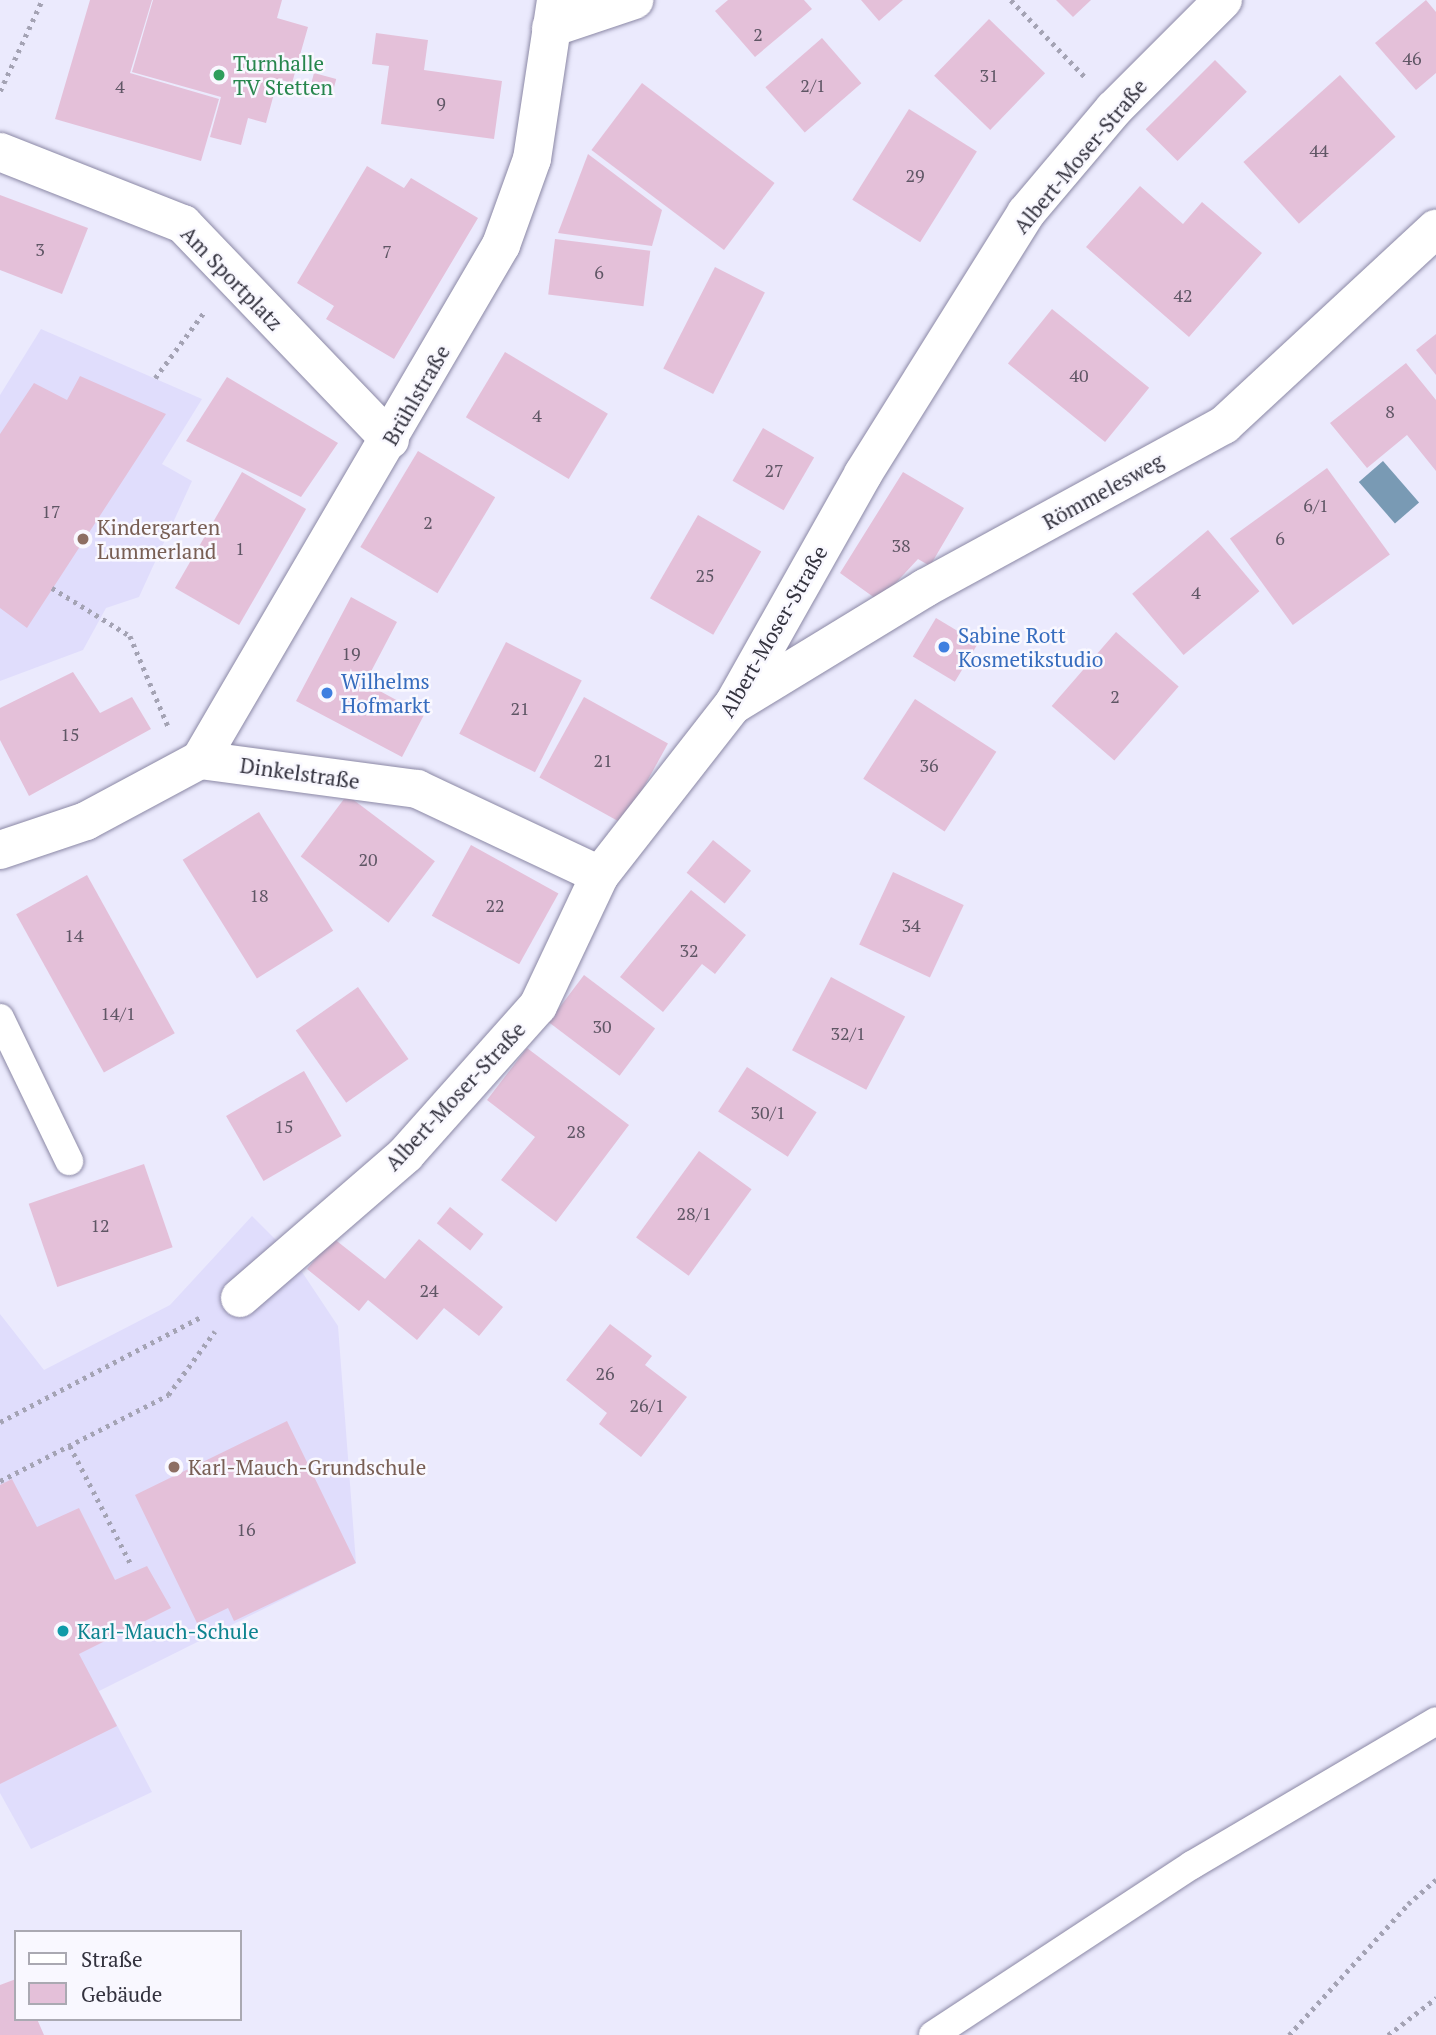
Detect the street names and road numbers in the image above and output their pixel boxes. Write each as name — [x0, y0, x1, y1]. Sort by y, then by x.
street label: Albert-Moser-Straße — [1008, 74, 1152, 238]
street label: Am Sportplatz — [176, 221, 288, 335]
street label: Brühlstraße — [377, 341, 455, 449]
street label: Römmelesweg — [1038, 447, 1168, 535]
street label: Albert-Moser-Straße — [714, 541, 832, 721]
street label: Dinkelstraße — [239, 752, 361, 794]
street label: Albert-Moser-Straße — [380, 1016, 530, 1176]

